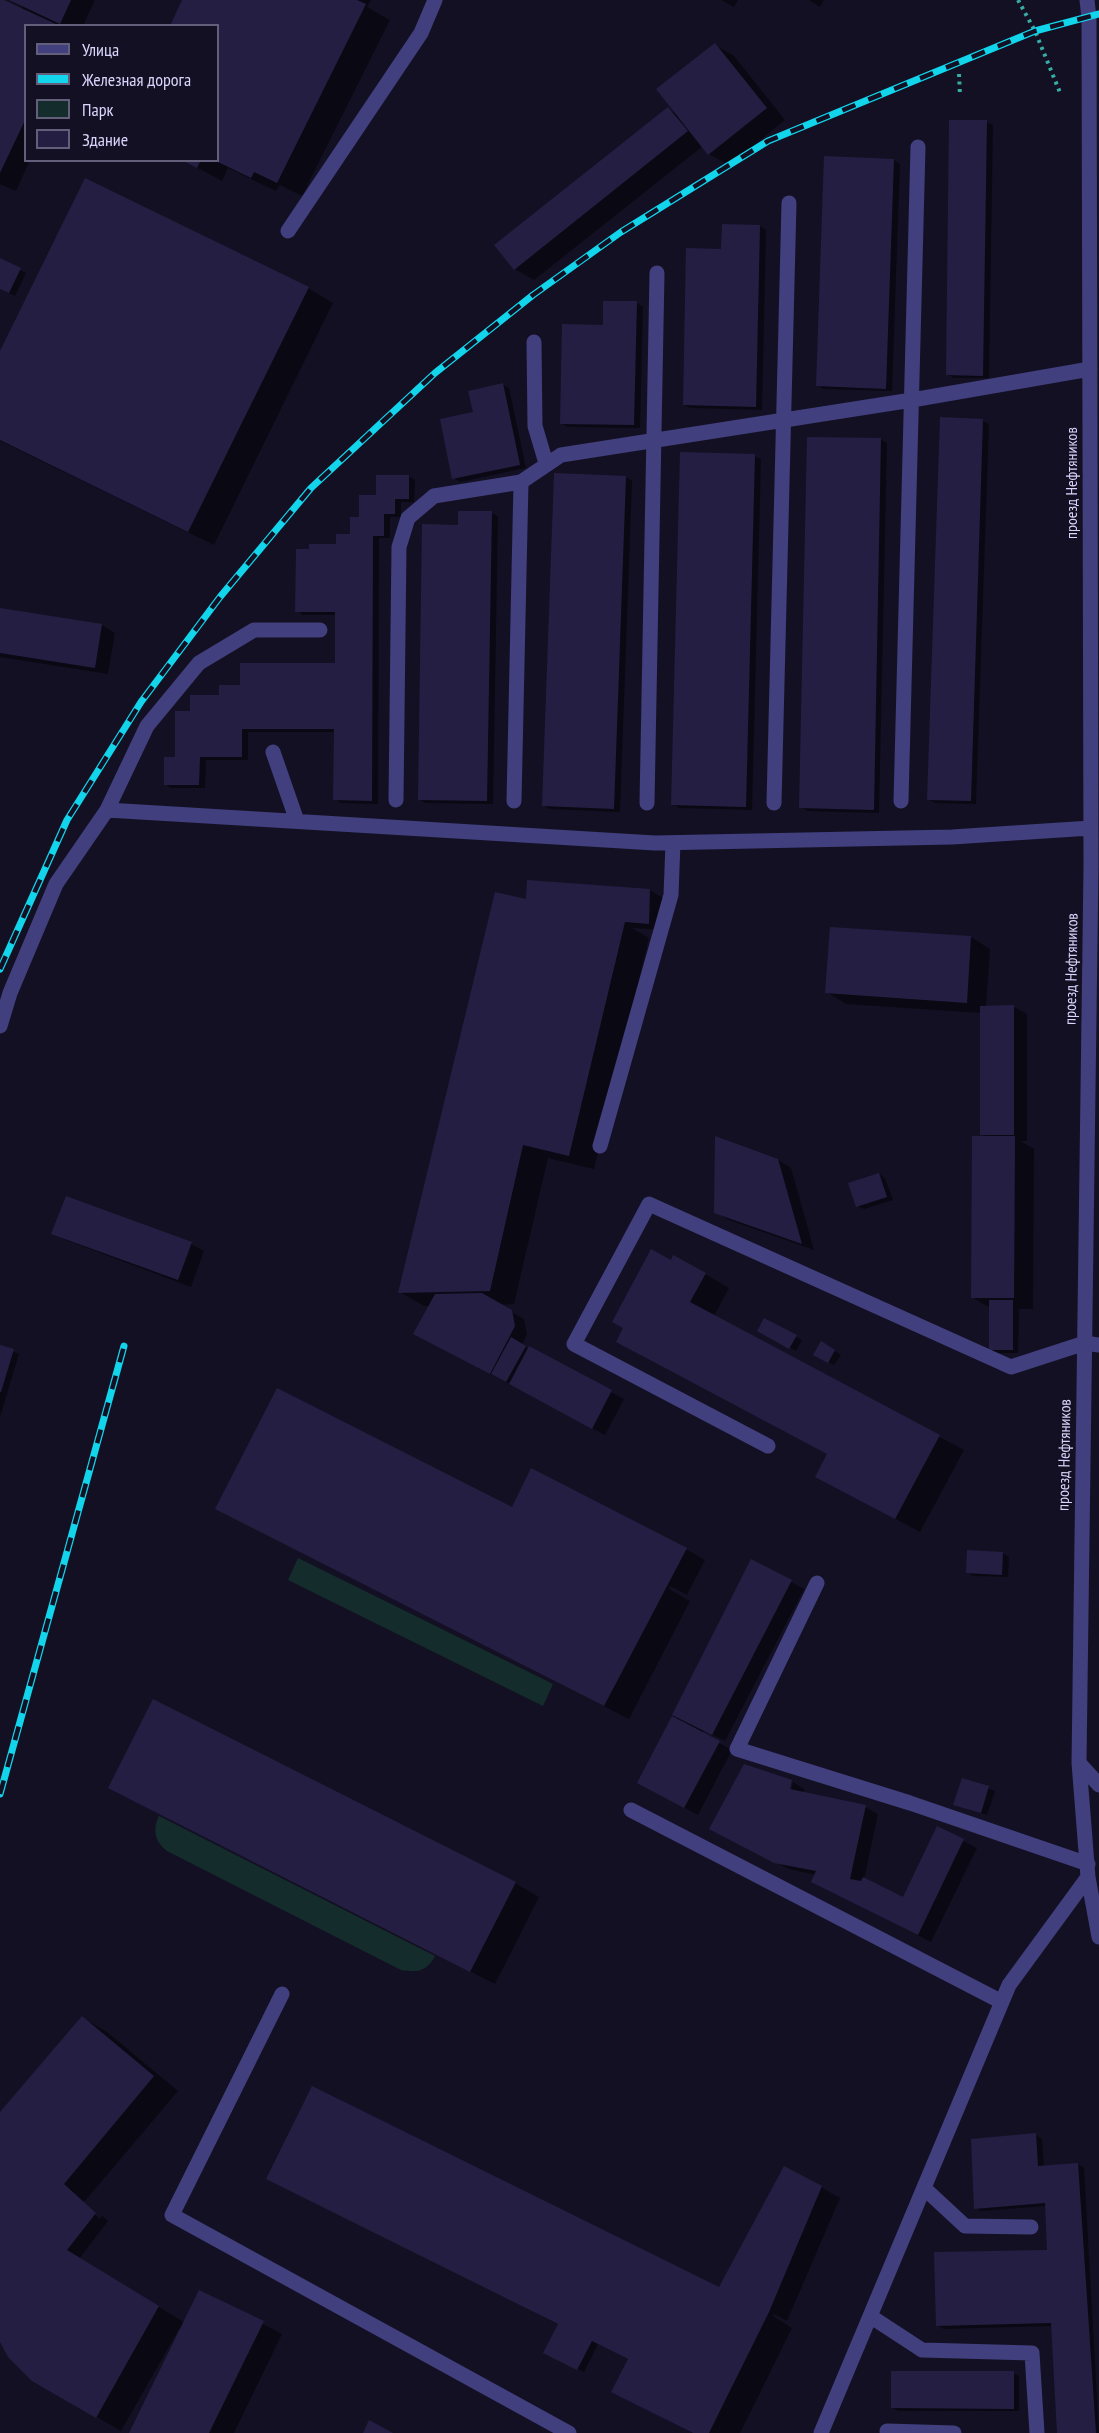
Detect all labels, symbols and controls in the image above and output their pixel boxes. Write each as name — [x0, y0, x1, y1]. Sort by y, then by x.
legend — [24, 24, 219, 162]
text: Улица — [82, 38, 119, 61]
text: Железная дорога — [82, 68, 191, 91]
text: Парк — [82, 98, 113, 121]
text: Здание — [82, 128, 128, 151]
street label: проезд Нефтяников — [1062, 427, 1082, 539]
street label: проезд Нефтяников — [1061, 913, 1083, 1025]
street label: проезд Нефтяников — [1054, 1399, 1076, 1511]

